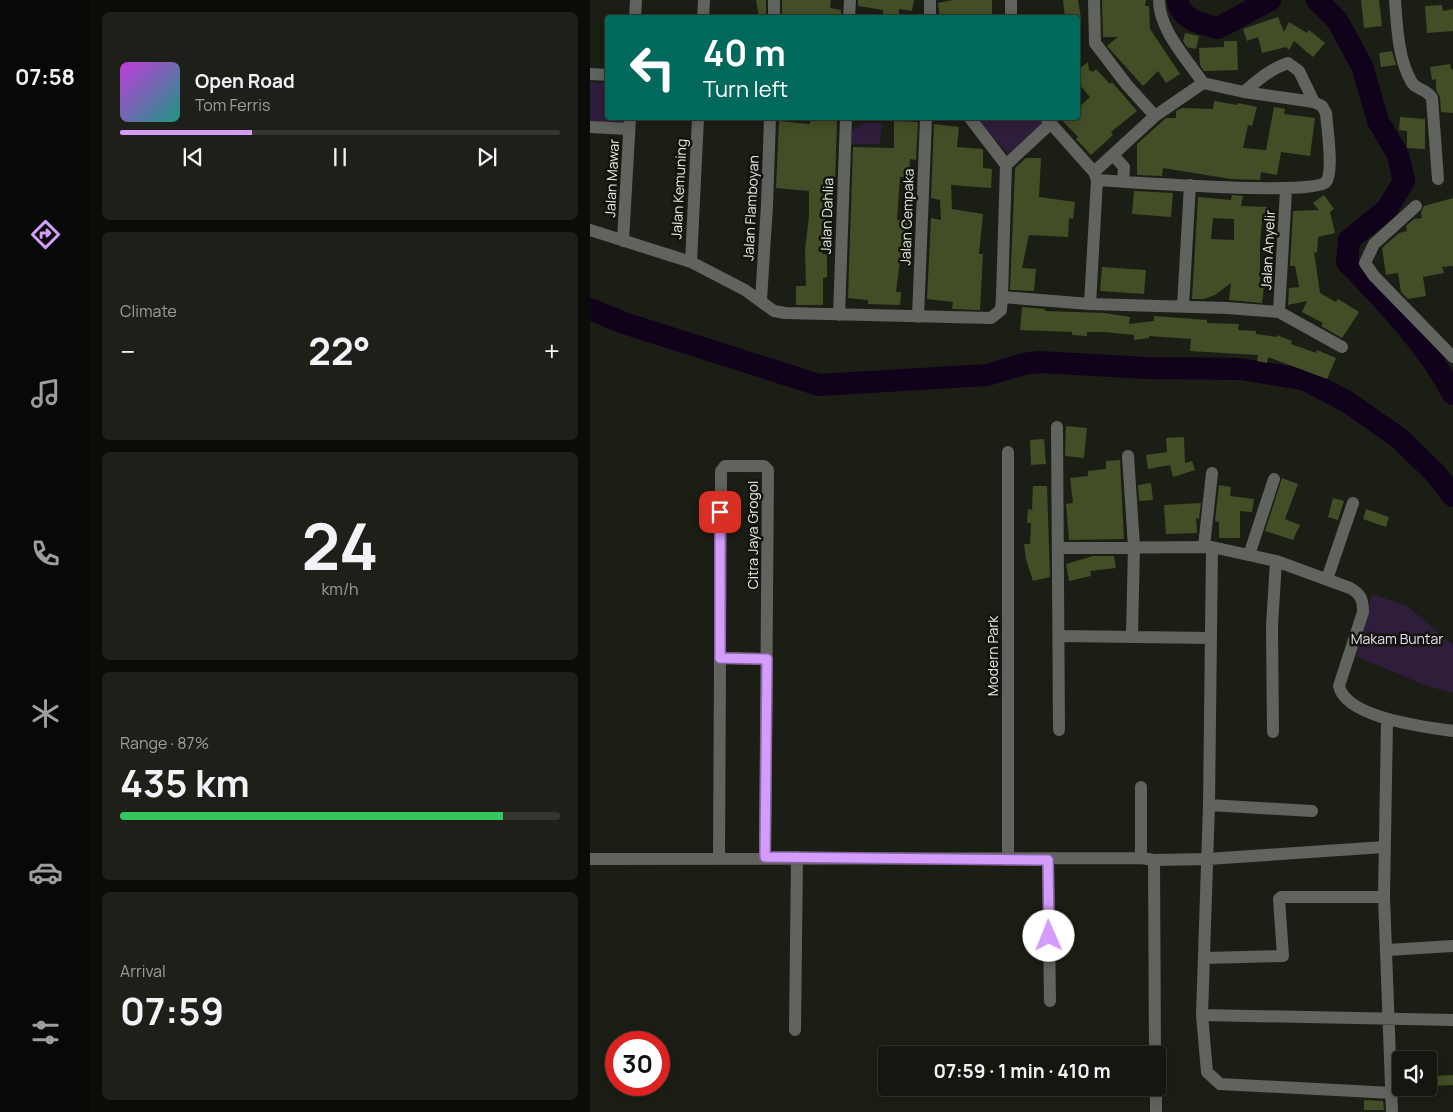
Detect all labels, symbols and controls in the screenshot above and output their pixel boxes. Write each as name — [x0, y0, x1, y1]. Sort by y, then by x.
text: 40 m — [703, 29, 786, 77]
icon: left — [620, 35, 685, 100]
text: 07:58 — [15, 62, 75, 92]
text: Open Road — [195, 68, 295, 94]
text: Turn left — [703, 74, 788, 104]
text: Tom Ferris — [195, 94, 270, 116]
street label: Jalan Mawar — [600, 138, 623, 218]
street label: Jalan Kemuning — [666, 138, 691, 240]
icon: previous — [179, 143, 207, 171]
icon: pause — [326, 143, 354, 171]
icon: next — [473, 143, 501, 171]
street label: Jalan Flamboyan — [738, 155, 763, 261]
street label: Jalan Cempaka — [895, 168, 918, 266]
street label: Jalan Dahlia — [816, 178, 837, 254]
street label: Jalan Anyelir — [1256, 209, 1279, 291]
icon: directions — [28, 217, 63, 252]
text: Climate — [120, 300, 177, 322]
text: 22° — [308, 324, 371, 376]
text: − — [120, 332, 135, 370]
text: + — [544, 332, 560, 370]
icon: music — [28, 376, 63, 411]
street label: Citra Jaya Grogol — [743, 481, 762, 589]
pin — [699, 491, 741, 533]
icon: arrive — [706, 498, 734, 526]
text: 24 — [302, 501, 378, 590]
icon: phone — [28, 536, 63, 571]
text: km/h — [321, 578, 359, 600]
street label: Modern Park — [983, 615, 1002, 696]
park label: Makam Buntar — [1351, 629, 1443, 648]
icon: climate — [28, 696, 63, 731]
text: Range · 87% — [120, 732, 209, 754]
text: 435 km — [120, 756, 250, 808]
icon: car — [28, 855, 63, 890]
position arrow — [1022, 909, 1074, 961]
text: Arrival — [120, 960, 166, 982]
text: 07:59 — [120, 984, 224, 1036]
icon: filters — [28, 1015, 63, 1050]
speed limit sign: 30 — [605, 1031, 670, 1096]
map controls — [1392, 1051, 1437, 1096]
button: sound — [1392, 1051, 1437, 1096]
text: 07:59 · 1 min · 410 m — [933, 1058, 1111, 1084]

